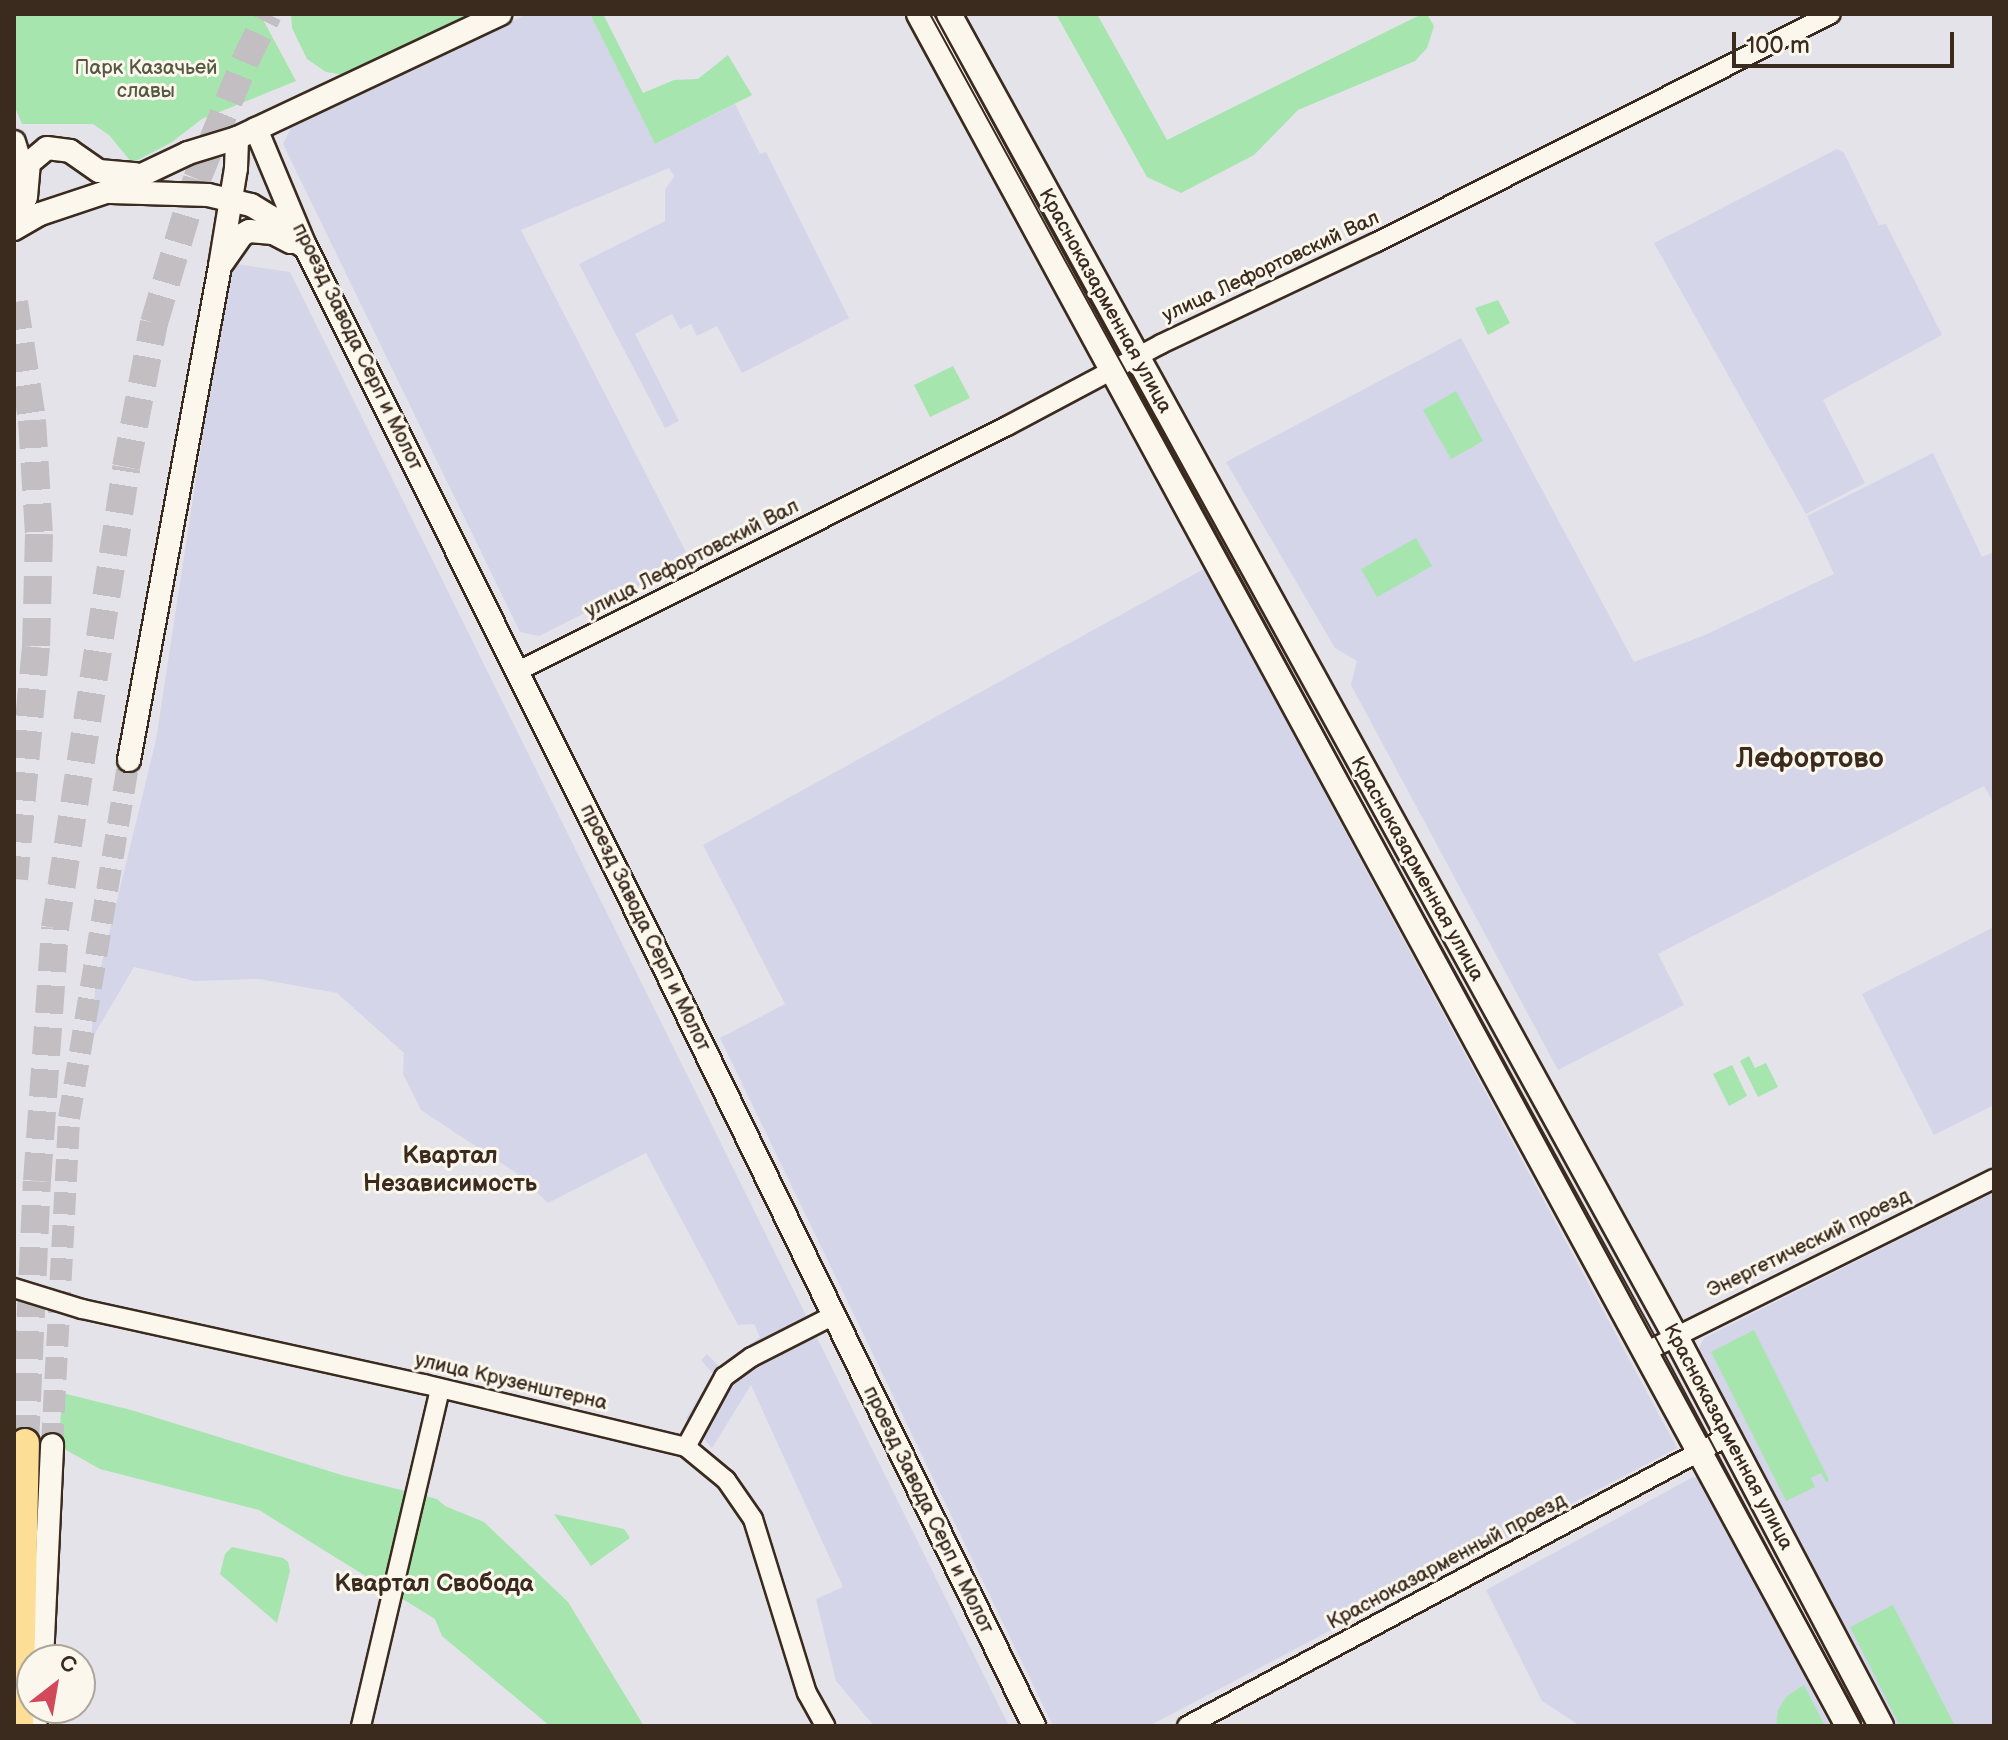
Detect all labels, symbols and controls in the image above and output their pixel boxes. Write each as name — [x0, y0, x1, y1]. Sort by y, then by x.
scale bar — [1736, 16, 1958, 66]
text: 100 m — [1746, 31, 1810, 60]
park label: Парк Казачьей славы — [74, 56, 218, 103]
street label: Красноказарменная улица — [1033, 185, 1177, 417]
street label: улица Лефортовский Вал — [1159, 206, 1383, 328]
street label: проезд Завода Серп и Молот — [287, 219, 427, 475]
street label: улица Лефортовский Вал — [581, 495, 803, 623]
district label: Лефортово — [1736, 742, 1884, 776]
street label: Красноказарменная улица — [1345, 753, 1489, 985]
street label: проезд Завода Серп и Молот — [575, 800, 715, 1056]
district label: Квартал Независимость — [363, 1142, 537, 1198]
street label: Энергетический проезд — [1704, 1184, 1914, 1304]
street label: Красноказарменная улица — [1658, 1320, 1798, 1554]
street label: улица Крузенштерна — [413, 1348, 609, 1416]
street label: проезд Завода Серп и Молот — [858, 1382, 998, 1638]
street label: Красноказарменный проезд — [1324, 1489, 1570, 1635]
district label: Квартал Свобода — [334, 1570, 534, 1598]
north arrow — [16, 1644, 96, 1724]
text: С — [54, 1649, 81, 1680]

